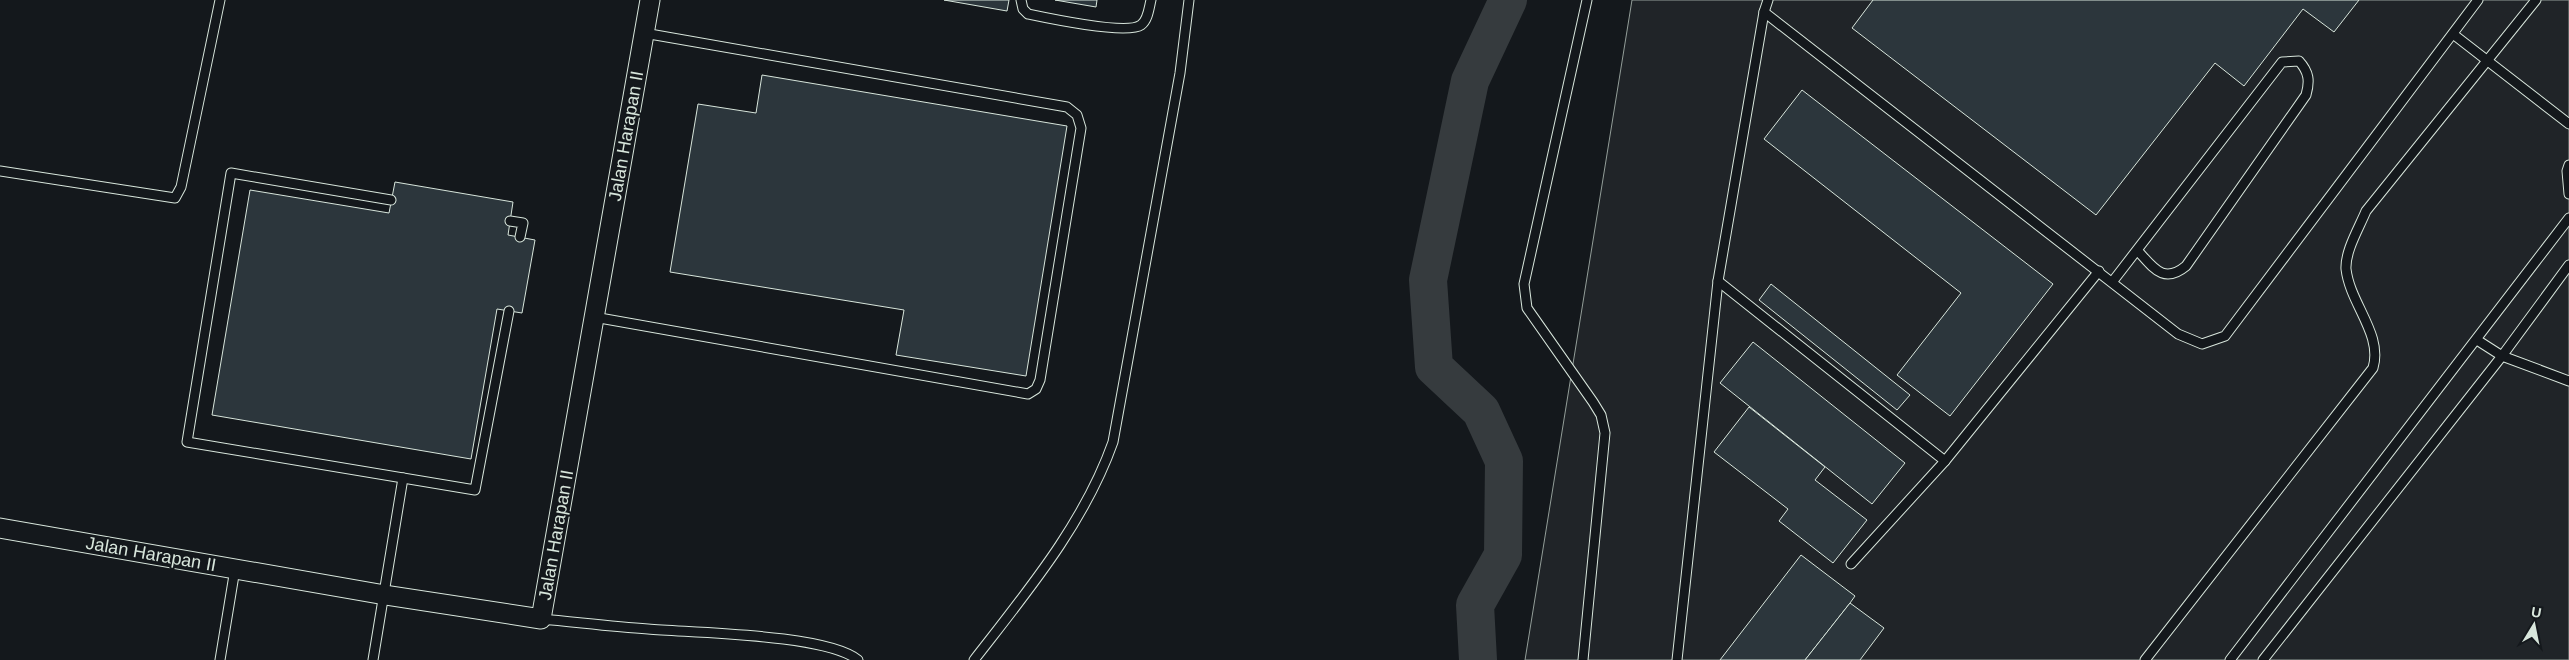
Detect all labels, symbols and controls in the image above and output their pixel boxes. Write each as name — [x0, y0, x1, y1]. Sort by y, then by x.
street label: Jalan Harapan II — [605, 69, 647, 203]
street label: Jalan Harapan II — [535, 468, 577, 602]
street label: Jalan Harapan II — [84, 533, 218, 575]
north arrow — [2509, 600, 2559, 650]
text: U — [2530, 603, 2543, 621]

